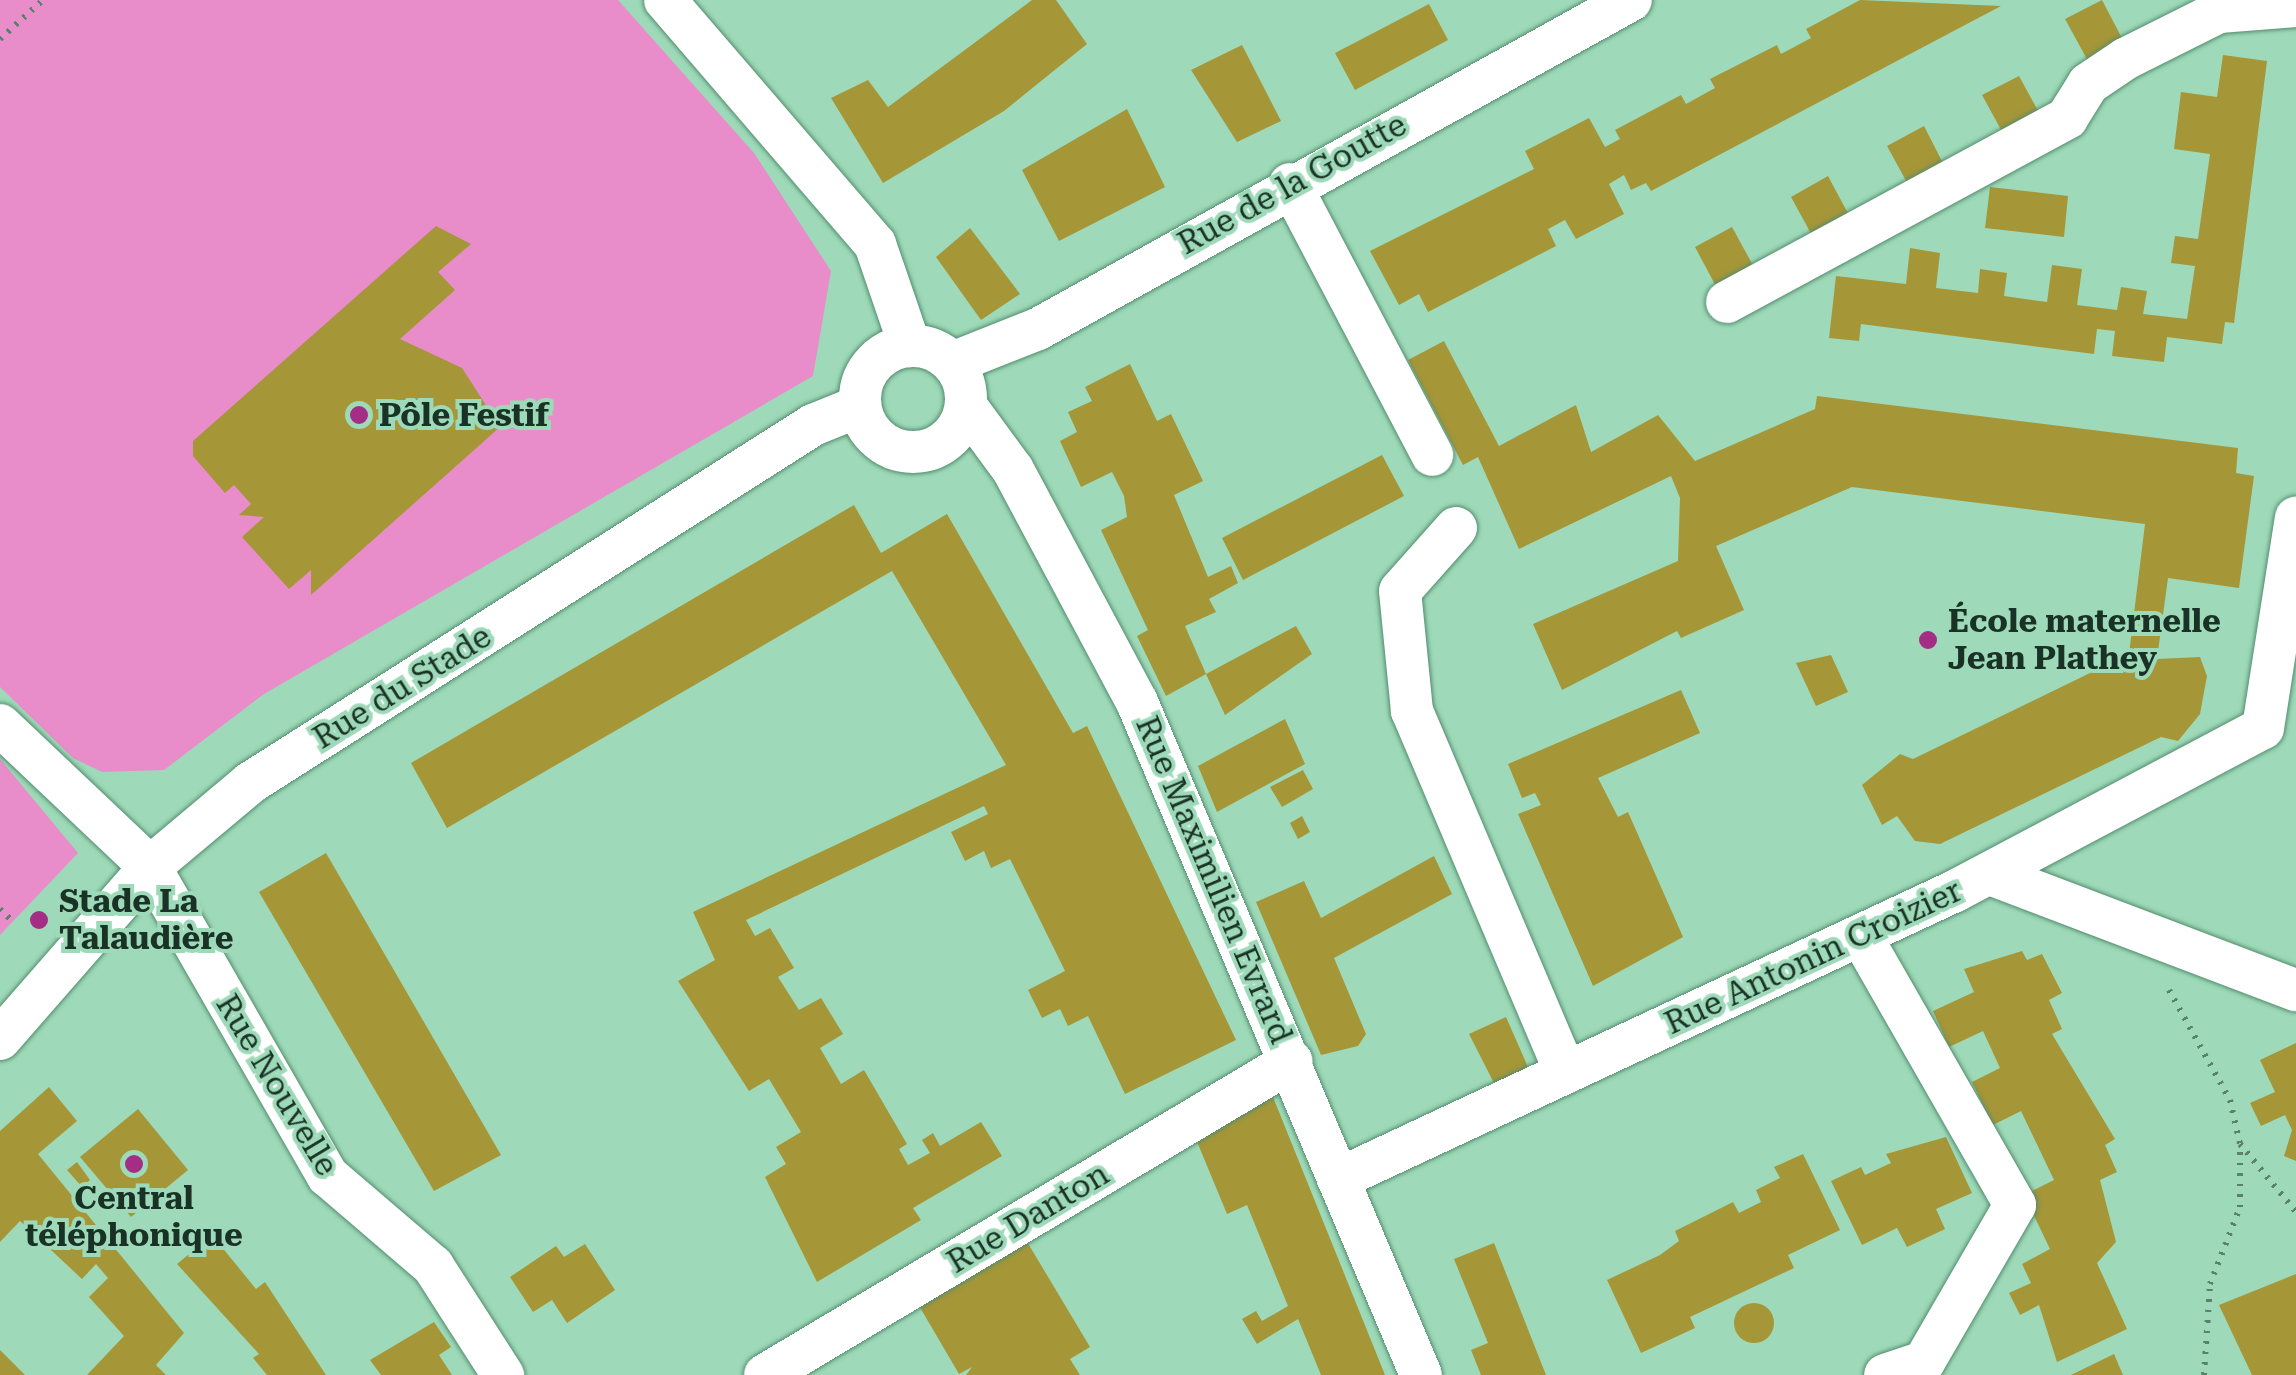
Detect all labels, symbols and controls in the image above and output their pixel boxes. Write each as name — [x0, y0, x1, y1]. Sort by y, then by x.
street label: Rue de la Goutte — [1171, 105, 1413, 263]
place label: Pôle Festif — [379, 396, 549, 434]
marker: Pôle Festif — [348, 404, 370, 426]
place label: École maternelle Jean Plathey — [1948, 603, 2221, 678]
street label: Rue du Stade — [306, 617, 498, 757]
marker: École maternelle Jean Plathey — [1917, 629, 1939, 651]
street label: Rue Maximilien Evrard — [1128, 711, 1300, 1049]
street label: Rue Antonin Croizier — [1659, 871, 1967, 1043]
place label: Stade La Talaudière — [59, 883, 234, 958]
marker: Stade La Talaudière — [28, 909, 50, 931]
street label: Rue Nouvelle — [208, 987, 346, 1183]
marker: Central téléphonique — [123, 1153, 145, 1175]
street label: Rue Danton — [940, 1155, 1116, 1281]
place label: Central téléphonique — [25, 1180, 243, 1255]

